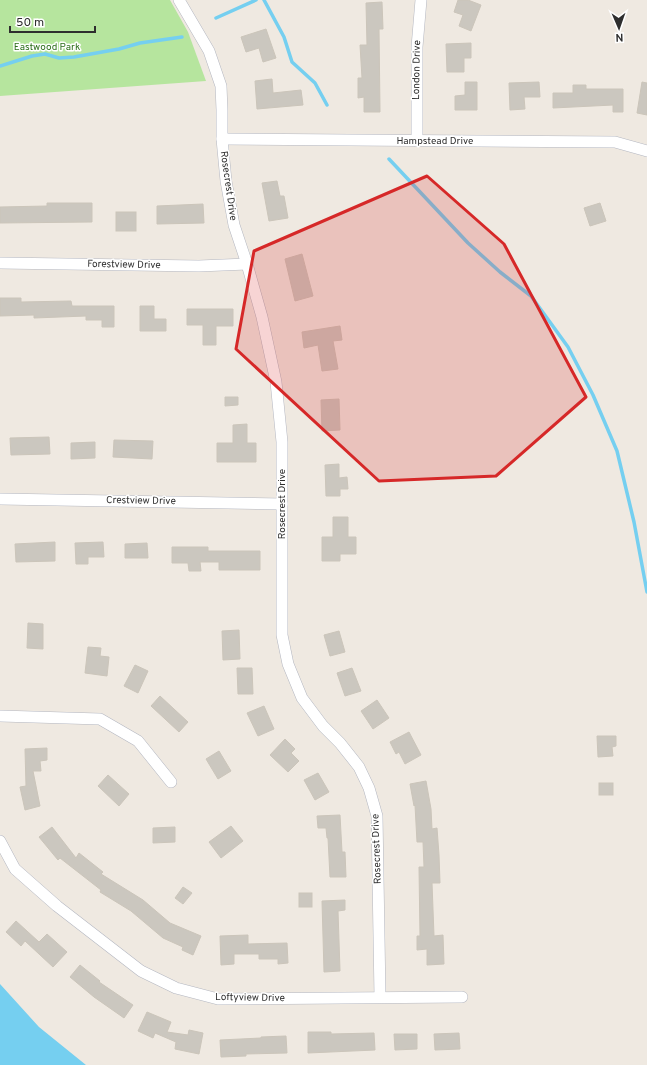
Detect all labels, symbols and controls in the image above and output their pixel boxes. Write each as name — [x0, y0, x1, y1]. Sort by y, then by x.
scale bar — [10, 8, 95, 34]
north arrow — [599, 8, 639, 48]
text: 50 m — [16, 15, 44, 31]
text: N — [615, 30, 624, 44]
street label: London Drive — [410, 40, 424, 100]
park label: Eastwood Park — [14, 41, 80, 54]
street label: Hampstead Drive — [397, 135, 473, 148]
street label: Rosecrest Drive — [217, 150, 239, 222]
street label: Forestview Drive — [87, 258, 161, 272]
street label: Rosecrest Drive — [276, 469, 289, 539]
street label: Crestview Drive — [106, 494, 176, 508]
street label: Rosecrest Drive — [369, 814, 385, 884]
street label: Loftyview Drive — [215, 991, 285, 1005]

